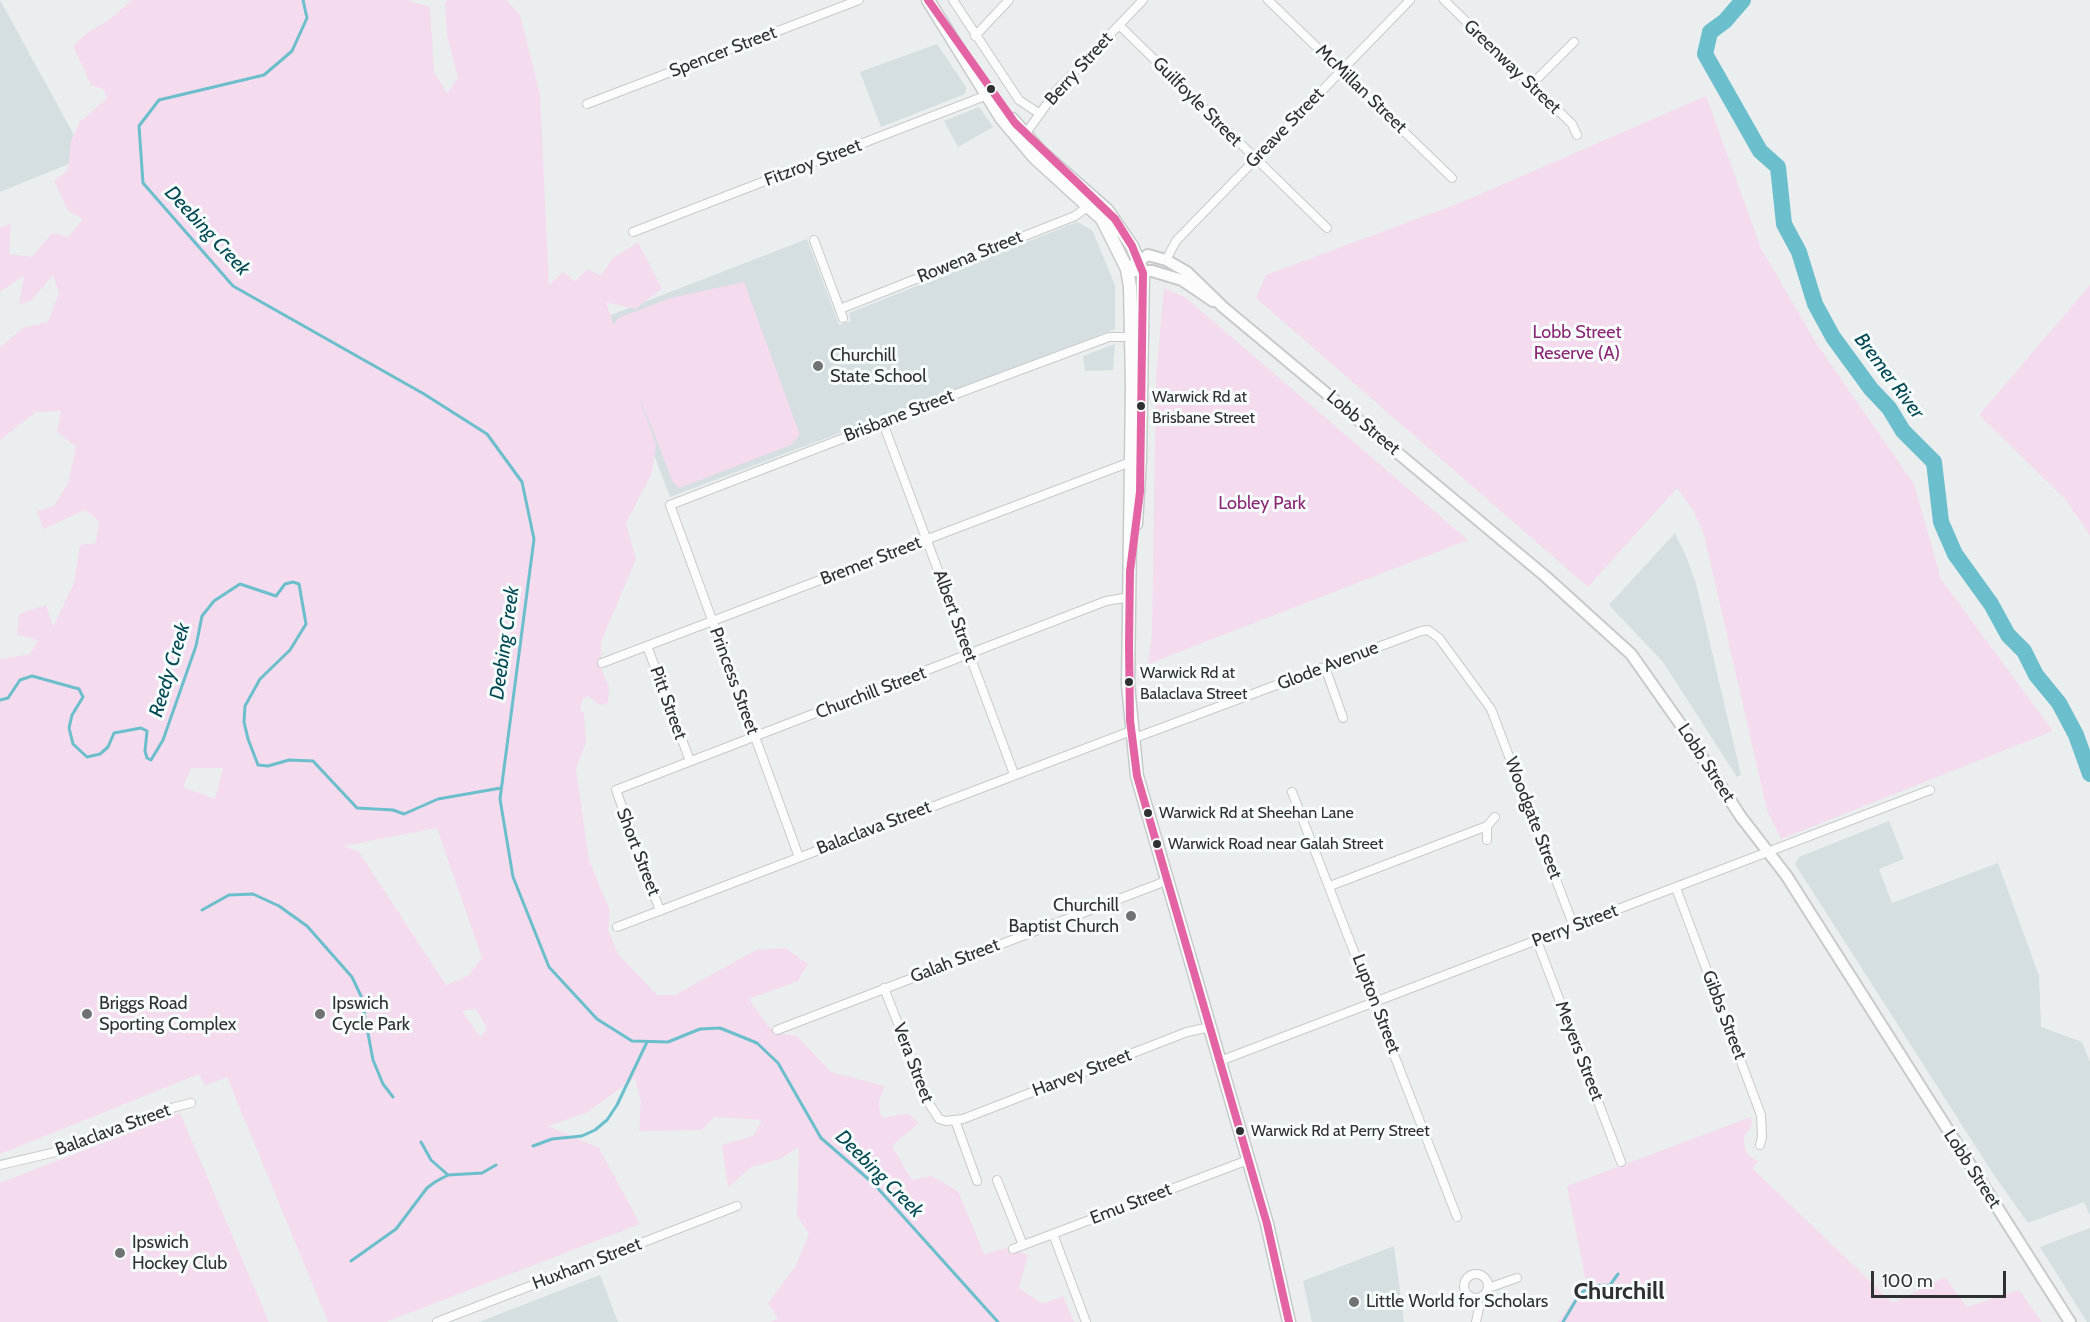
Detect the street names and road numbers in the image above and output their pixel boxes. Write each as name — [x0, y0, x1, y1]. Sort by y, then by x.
street label: Greenway Street — [1459, 15, 1565, 119]
street label: Spencer Street — [666, 22, 780, 82]
street label: Berry Street — [1041, 28, 1117, 110]
street label: McMillan Street — [1311, 40, 1411, 138]
street label: Guilfoyle Street — [1148, 53, 1246, 151]
street label: Greave Street — [1241, 83, 1329, 173]
street label: Fitzroy Street — [761, 135, 865, 191]
street label: Rowena Street — [914, 226, 1026, 288]
street label: Brisbane Street — [841, 385, 957, 447]
street label: Lobb Street — [1322, 386, 1404, 460]
street label: Bremer Street — [818, 532, 924, 590]
street label: Albert Street — [928, 567, 982, 665]
street label: Princess Street — [705, 625, 763, 737]
street label: Glode Avenue — [1274, 637, 1382, 695]
street label: Churchill Street — [813, 662, 929, 724]
street label: Pitt Street — [645, 663, 691, 743]
street label: Lobb Street — [1673, 720, 1739, 806]
street label: Woodgate Street — [1500, 754, 1566, 882]
street label: Balaclava Street — [814, 796, 934, 860]
street label: Short Street — [611, 805, 665, 899]
street label: Perry Street — [1529, 900, 1621, 952]
street label: Galah Street — [907, 934, 1003, 988]
street label: Lupton Street — [1347, 951, 1405, 1057]
street label: Gibbs Street — [1697, 967, 1751, 1063]
street label: Meyers Street — [1550, 998, 1608, 1104]
street label: Vera Street — [888, 1020, 938, 1106]
street label: Harvey Street — [1030, 1044, 1134, 1102]
street label: Balaclava Street — [53, 1099, 173, 1161]
street label: Lobb Street — [1939, 1126, 2005, 1212]
street label: Emu Street — [1087, 1179, 1175, 1229]
street label: Huxham Street — [529, 1233, 645, 1295]

